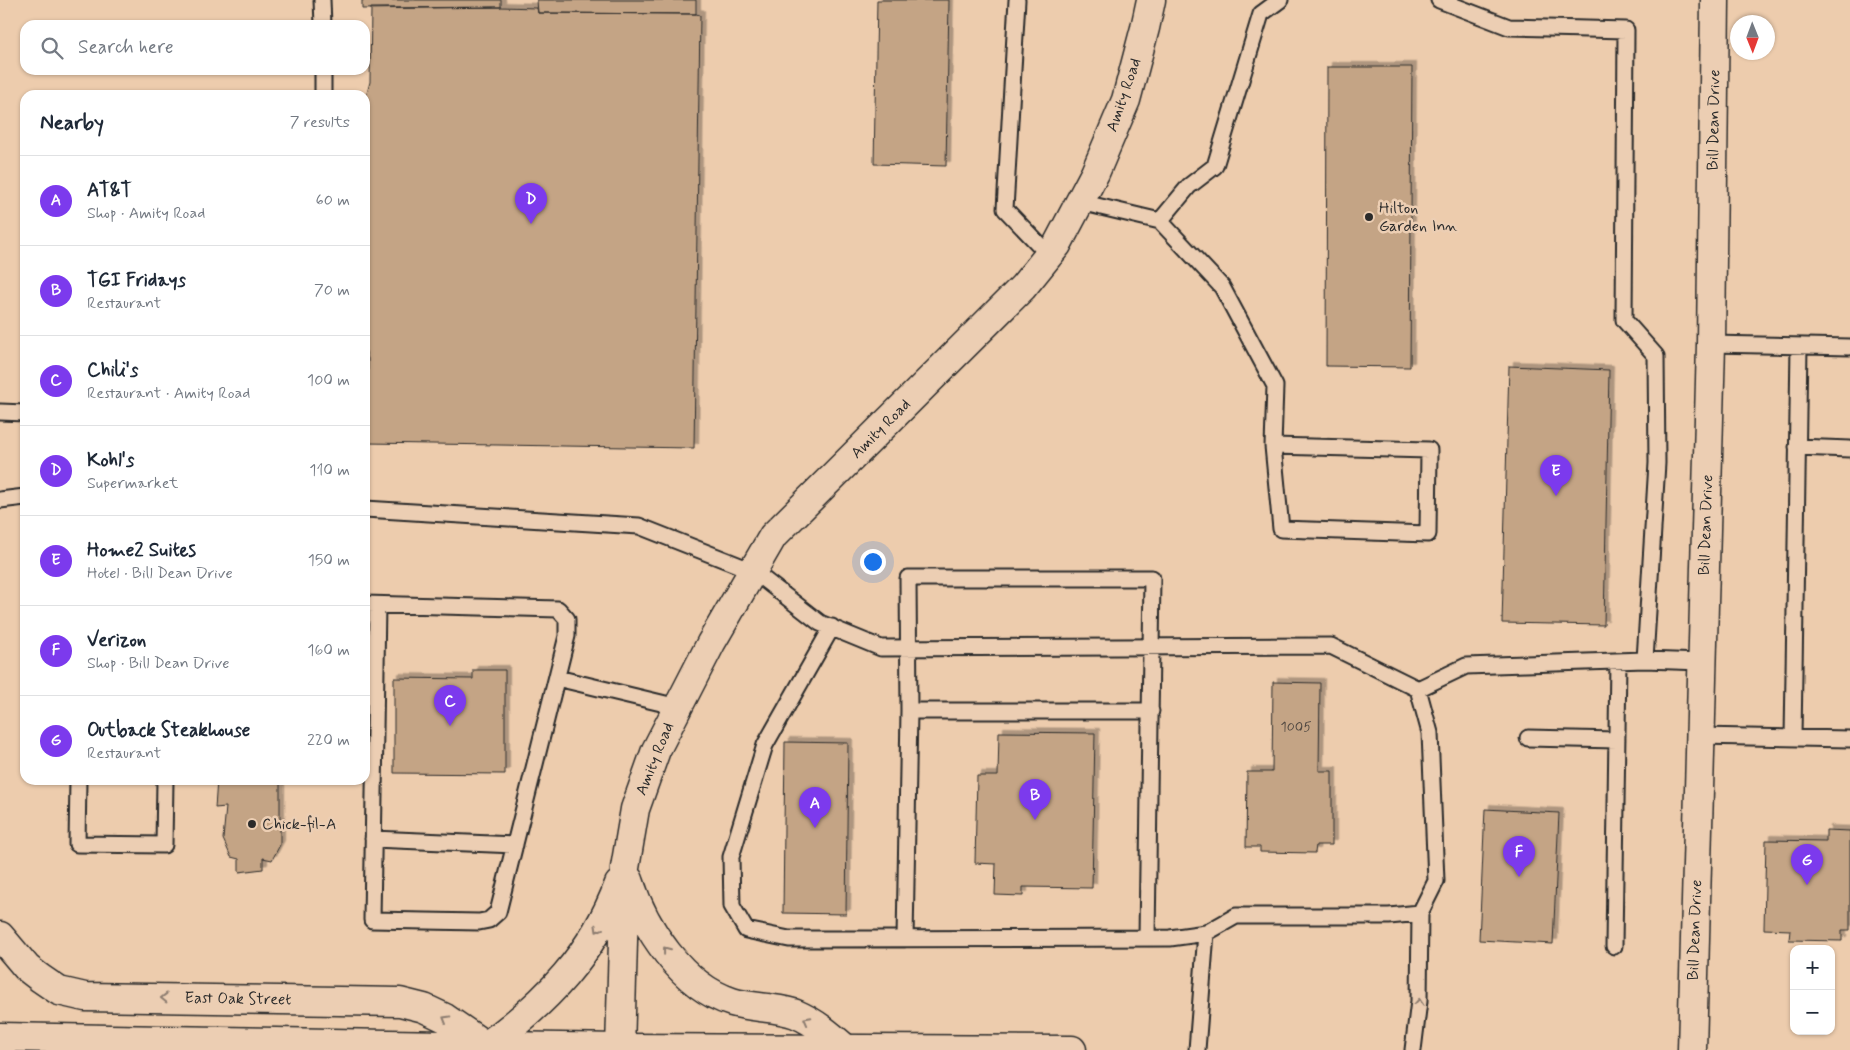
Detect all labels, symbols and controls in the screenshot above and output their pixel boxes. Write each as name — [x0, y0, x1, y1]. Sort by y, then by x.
north arrow — [1730, 15, 1775, 60]
search box — [20, 20, 370, 75]
icon: search — [38, 34, 66, 62]
text: Search here — [78, 35, 174, 60]
street label: Amity Road — [1102, 55, 1146, 135]
street label: Bill Dean Drive — [1703, 69, 1725, 171]
text: Nearby — [40, 109, 104, 137]
text: 7 results — [290, 112, 350, 133]
text: AT&T — [87, 178, 132, 203]
pin: D — [515, 183, 547, 224]
text: A — [51, 190, 61, 211]
text: 60 m — [316, 190, 350, 211]
place label: Hilton Garden Inn — [1379, 198, 1458, 237]
text: Shop · Amity Road — [87, 203, 205, 224]
marker: Hilton Garden Inn — [1363, 211, 1375, 223]
text: TGI Fridays — [87, 268, 186, 293]
text: B — [51, 280, 61, 301]
text: 70 m — [314, 280, 350, 301]
text: Restaurant — [87, 293, 161, 314]
text: Chili's — [87, 358, 138, 383]
text: C — [50, 370, 62, 391]
text: 100 m — [307, 370, 350, 391]
text: Restaurant · Amity Road — [87, 383, 250, 404]
street label: Amity Road — [846, 394, 916, 464]
text: Kohl's — [87, 448, 134, 473]
pin: E — [1540, 455, 1572, 496]
text: D — [50, 460, 62, 481]
text: 110 m — [309, 460, 350, 481]
text: Supermarket — [87, 473, 178, 494]
street label: Bill Dean Drive — [1694, 474, 1718, 576]
text: Home2 Suites — [87, 538, 196, 563]
your location — [860, 549, 886, 575]
text: E — [51, 550, 61, 571]
text: 150 m — [308, 550, 350, 571]
text: Hotel · Bill Dean Drive — [87, 563, 233, 584]
text: Verizon — [87, 628, 146, 653]
text: F — [52, 640, 60, 661]
text: 160 m — [307, 640, 350, 661]
text: Shop · Bill Dean Drive — [87, 653, 230, 674]
pin: C — [434, 685, 466, 726]
text: Outback Steakhouse — [87, 718, 250, 743]
house number: 1005 — [1280, 718, 1312, 736]
street label: Amity Road — [631, 720, 679, 798]
text: G — [51, 730, 61, 751]
text: 220 m — [307, 730, 350, 751]
text: Restaurant — [87, 743, 161, 764]
pin: B — [1019, 779, 1051, 820]
pin: A — [799, 787, 831, 828]
place label: Chick-fil-A — [262, 814, 336, 835]
marker: Chick-fil-A — [246, 818, 258, 830]
pin: F — [1503, 836, 1535, 877]
pin: G — [1791, 844, 1823, 885]
street label: Bill Dean Drive — [1683, 879, 1707, 981]
one-way arrow — [594, 923, 604, 932]
map controls — [1790, 945, 1835, 1035]
button: + — [1790, 945, 1835, 990]
one-way arrow — [663, 947, 672, 956]
street label: East Oak Street — [185, 988, 292, 1010]
button: − — [1790, 990, 1835, 1035]
one-way arrow — [160, 993, 168, 1003]
one-way arrow — [1413, 997, 1424, 1005]
one-way arrow — [442, 1015, 451, 1025]
one-way arrow — [803, 1016, 812, 1026]

